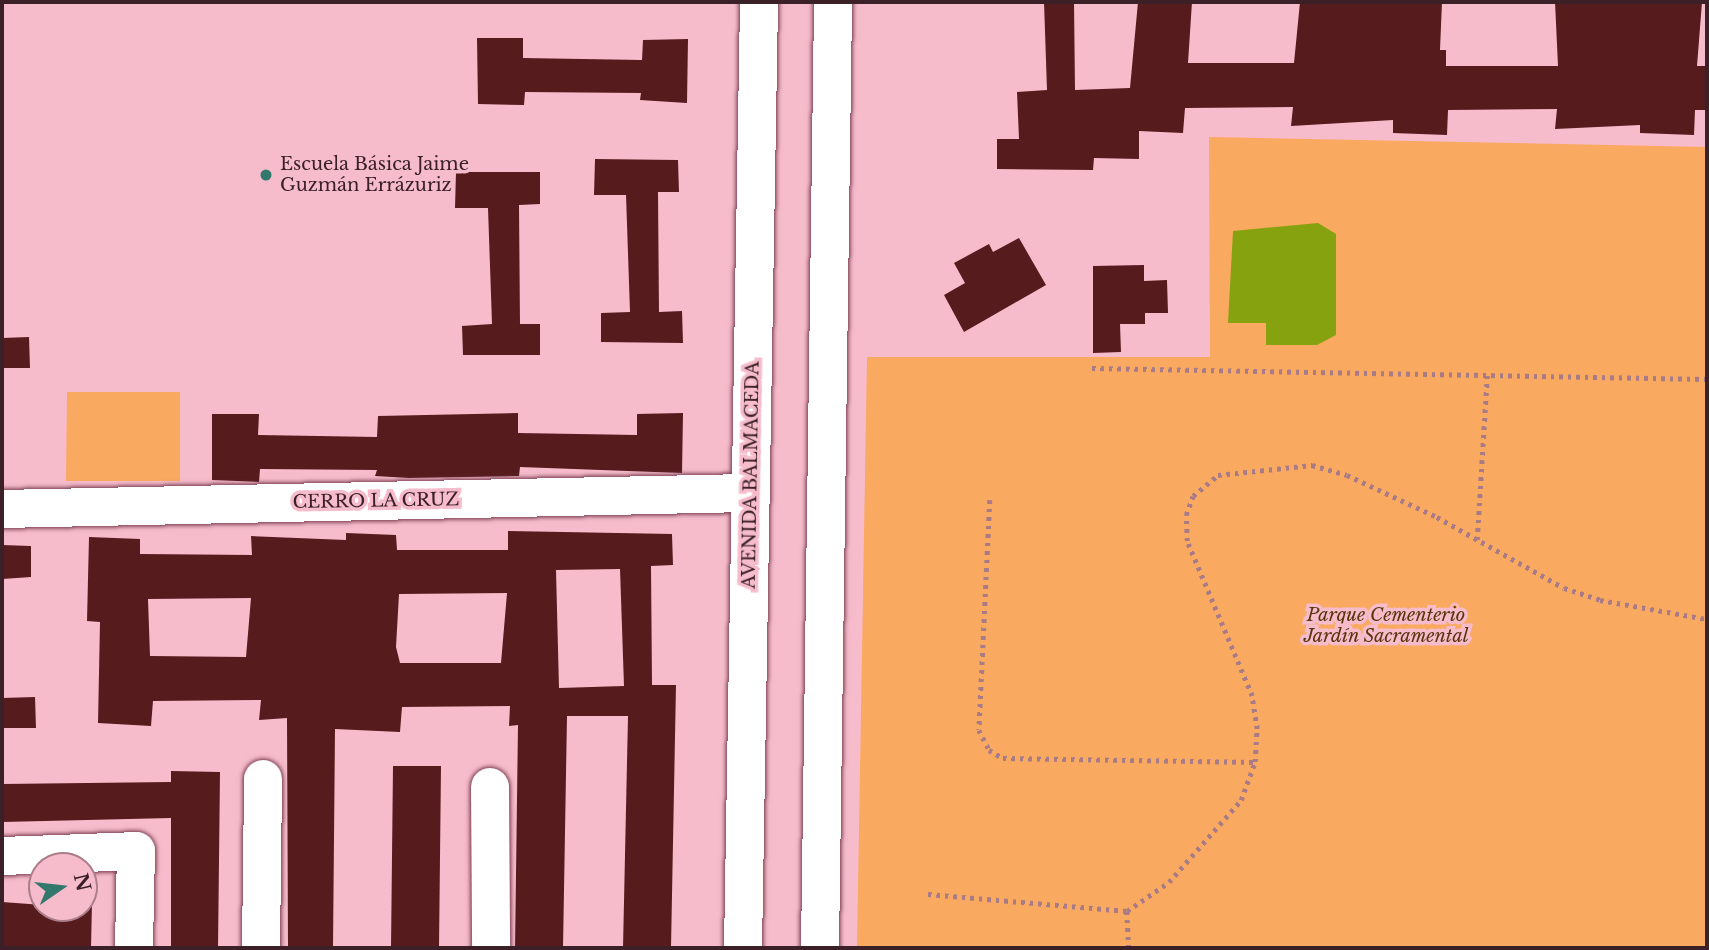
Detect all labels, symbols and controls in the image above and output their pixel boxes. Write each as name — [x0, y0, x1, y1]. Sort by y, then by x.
place label: Escuela Básica Jaime Guzmán Errázuriz — [280, 154, 469, 196]
marker: Escuela Básica Jaime Guzmán Errázuriz — [258, 167, 274, 183]
street label: AVENIDA BALMACEDA — [738, 361, 764, 589]
street label: CERRO LA CRUZ — [292, 489, 460, 513]
park label: Parque Cementerio Jardín Sacramental — [1303, 605, 1469, 648]
north arrow — [28, 852, 98, 922]
text: N — [69, 871, 95, 894]

